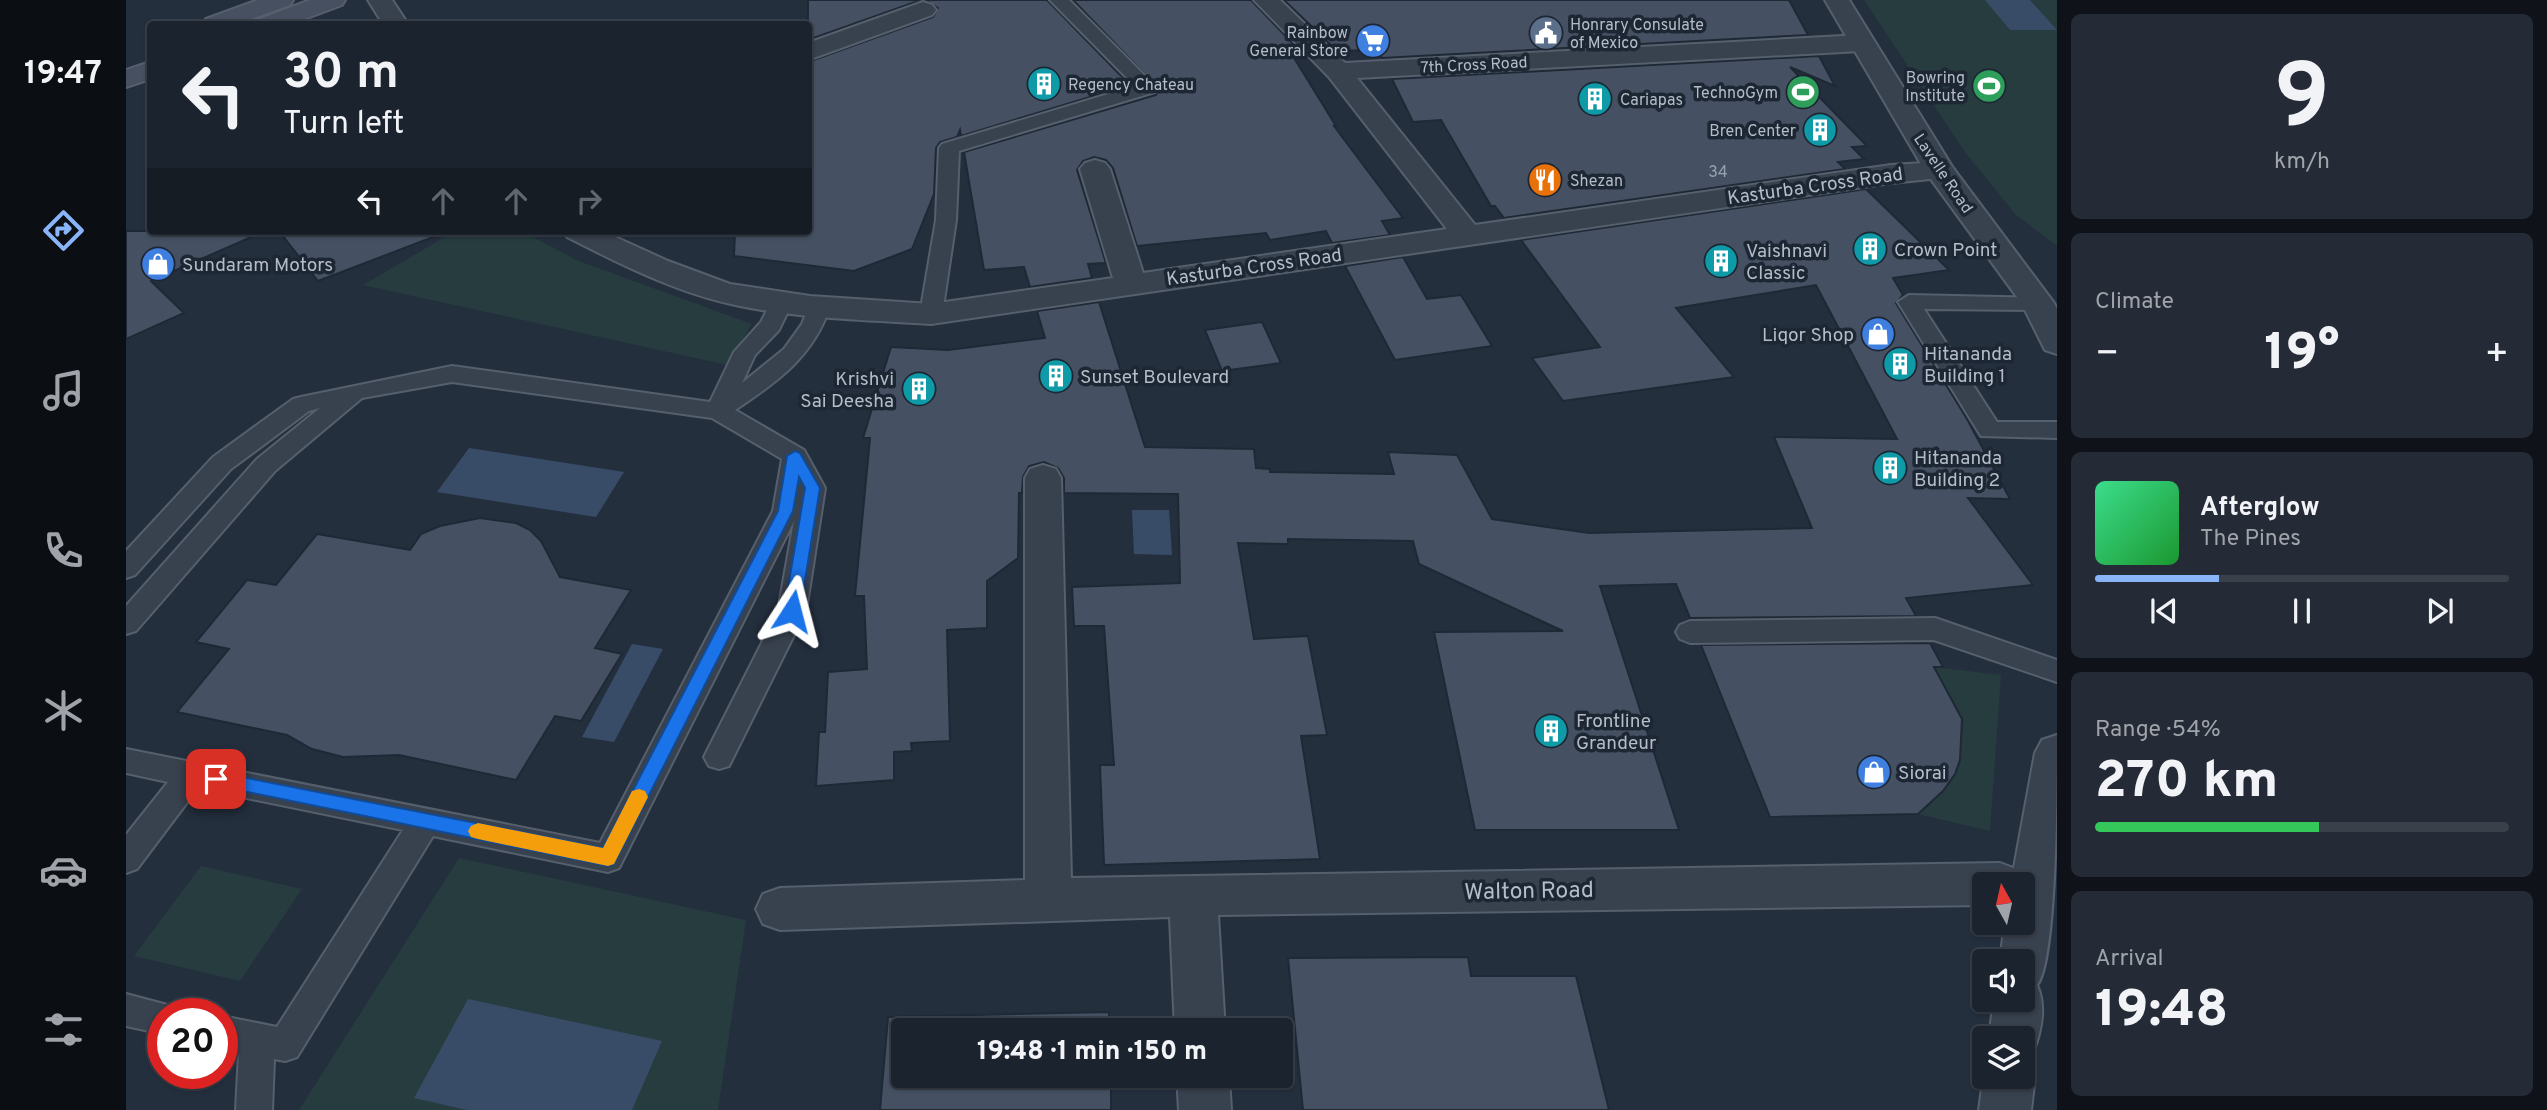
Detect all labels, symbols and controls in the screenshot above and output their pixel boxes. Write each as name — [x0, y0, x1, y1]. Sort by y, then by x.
public building icon: Honrary Consulate of Mexico — [1527, 14, 1565, 52]
place label: Honrary Consulate of Mexico — [1570, 16, 1704, 54]
supermarket icon: Rainbow General Store — [1354, 22, 1392, 60]
place label: Rainbow General Store — [1249, 24, 1348, 62]
text: 30 m — [283, 44, 399, 106]
text: 9 — [2274, 45, 2330, 160]
icon: left — [168, 49, 259, 140]
street label: 7th Cross Road — [1420, 53, 1528, 79]
text: 19:47 — [24, 55, 102, 95]
building icon: Regency Chateau — [1025, 65, 1063, 103]
sports icon: Bowring Institute — [1970, 67, 2008, 105]
place label: Bowring Institute — [1905, 69, 1965, 107]
sports icon: TechnoGym — [1784, 73, 1822, 111]
place label: Regency Chateau — [1068, 76, 1194, 96]
building icon: Cariapas — [1576, 80, 1614, 118]
place label: TechnoGym — [1693, 84, 1778, 104]
place label: Cariapas — [1620, 91, 1683, 111]
text: Turn left — [283, 105, 404, 145]
building icon: Bren Center — [1801, 111, 1839, 149]
place label: Bren Center — [1709, 122, 1796, 142]
street label: Lavelle Road — [1908, 130, 1976, 218]
text: km/h — [2274, 148, 2330, 177]
restaurant icon: Shezan — [1526, 161, 1564, 199]
house number: 34 — [1708, 163, 1728, 183]
street label: Kasturba Cross Road — [1726, 163, 1905, 211]
place label: Shezan — [1570, 172, 1623, 192]
icon: left — [351, 182, 389, 220]
icon: ahead — [424, 182, 462, 220]
icon: ahead — [497, 182, 535, 220]
icon: right — [570, 182, 608, 220]
icon: directions — [39, 206, 88, 255]
building icon: Crown Point — [1851, 230, 1889, 268]
place label: Crown Point — [1894, 239, 1997, 263]
place label: Vaishnavi Classic — [1746, 240, 1827, 286]
building icon: Vaishnavi Classic — [1702, 242, 1740, 280]
street label: Kasturba Cross Road — [1165, 244, 1344, 292]
shop icon: Sundaram Motors — [139, 245, 177, 283]
place label: Sundaram Motors — [182, 254, 333, 278]
text: Climate — [2095, 288, 2174, 317]
shop icon: Liqor Shop — [1859, 315, 1897, 353]
text: 19° — [2264, 322, 2340, 388]
place label: Liqor Shop — [1762, 324, 1854, 348]
text: − — [2095, 331, 2120, 380]
text: + — [2484, 331, 2509, 380]
place label: Hitananda Building 1 — [1924, 343, 2012, 389]
building icon: Hitananda Building 1 — [1881, 345, 1919, 383]
building icon: Sunset Boulevard — [1037, 357, 1075, 395]
icon: music — [39, 366, 88, 415]
place label: Sunset Boulevard — [1080, 366, 1229, 390]
place label: Krishvi Sai Deesha — [800, 368, 894, 414]
building icon: Krishvi Sai Deesha — [900, 370, 938, 408]
place label: Hitananda Building 2 — [1914, 447, 2002, 493]
building icon: Hitananda Building 2 — [1871, 449, 1909, 487]
text: Afterglow — [2200, 492, 2320, 525]
text: The Pines — [2200, 525, 2301, 554]
icon: phone — [39, 526, 88, 575]
position arrow — [755, 574, 829, 648]
icon: previous — [2145, 592, 2183, 630]
icon: pause — [2283, 592, 2321, 630]
icon: next — [2421, 592, 2459, 630]
icon: climate — [39, 686, 88, 735]
place label: Frontline Grandeur — [1576, 710, 1657, 756]
building icon: Frontline Grandeur — [1532, 712, 1570, 750]
text: Range · 54% — [2095, 716, 2221, 745]
pin — [186, 749, 246, 809]
text: 270 km — [2095, 750, 2278, 816]
shop icon: Siorai — [1855, 753, 1893, 791]
icon: arrive — [197, 760, 235, 798]
place label: Siorai — [1898, 762, 1947, 786]
icon: car — [39, 846, 88, 895]
north arrow — [1972, 872, 2035, 934]
map controls — [1972, 872, 2035, 1089]
street label: Walton Road — [1464, 877, 1594, 908]
text: Arrival — [2095, 945, 2164, 974]
button: sound — [1972, 949, 2035, 1012]
text: 19:48 — [2095, 979, 2228, 1045]
speed limit sign: 20 — [147, 998, 238, 1089]
icon: filters — [39, 1005, 88, 1054]
button: layers — [1972, 1026, 2035, 1089]
text: 19:48 · 1 min · 150 m — [977, 1036, 1207, 1069]

